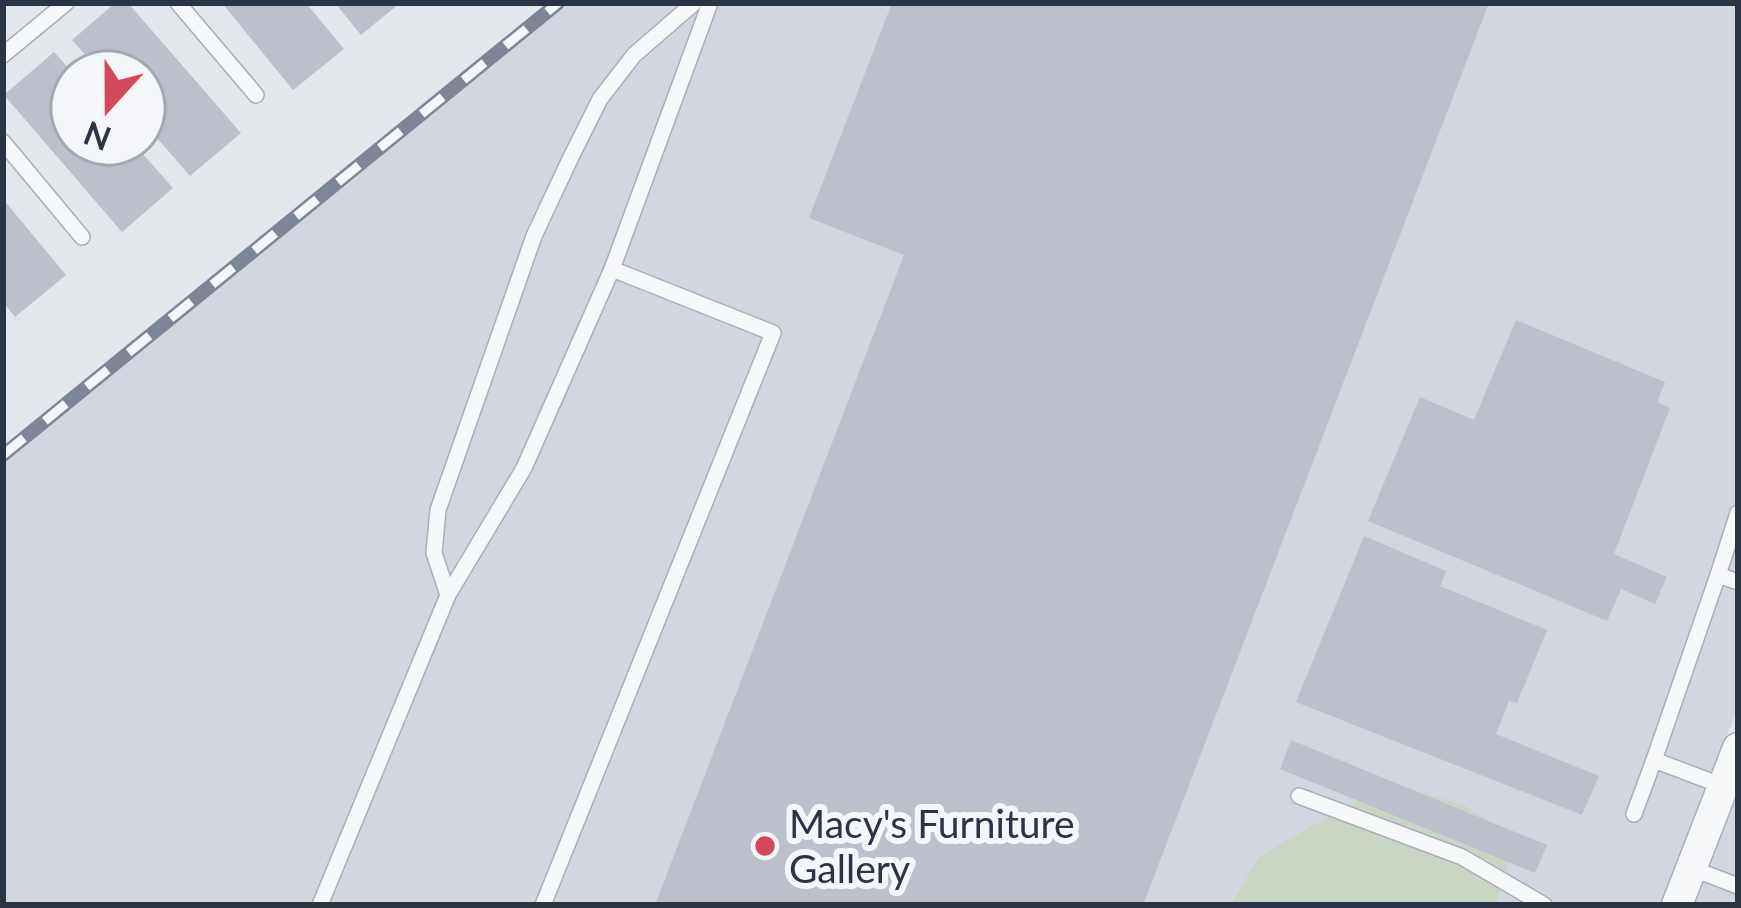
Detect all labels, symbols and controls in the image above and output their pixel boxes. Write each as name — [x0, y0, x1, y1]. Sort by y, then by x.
north arrow — [48, 48, 168, 168]
text: N — [78, 114, 116, 160]
place label: Macy's Furniture Gallery — [789, 800, 1075, 891]
marker: Macy's Furniture Gallery — [752, 833, 778, 859]

